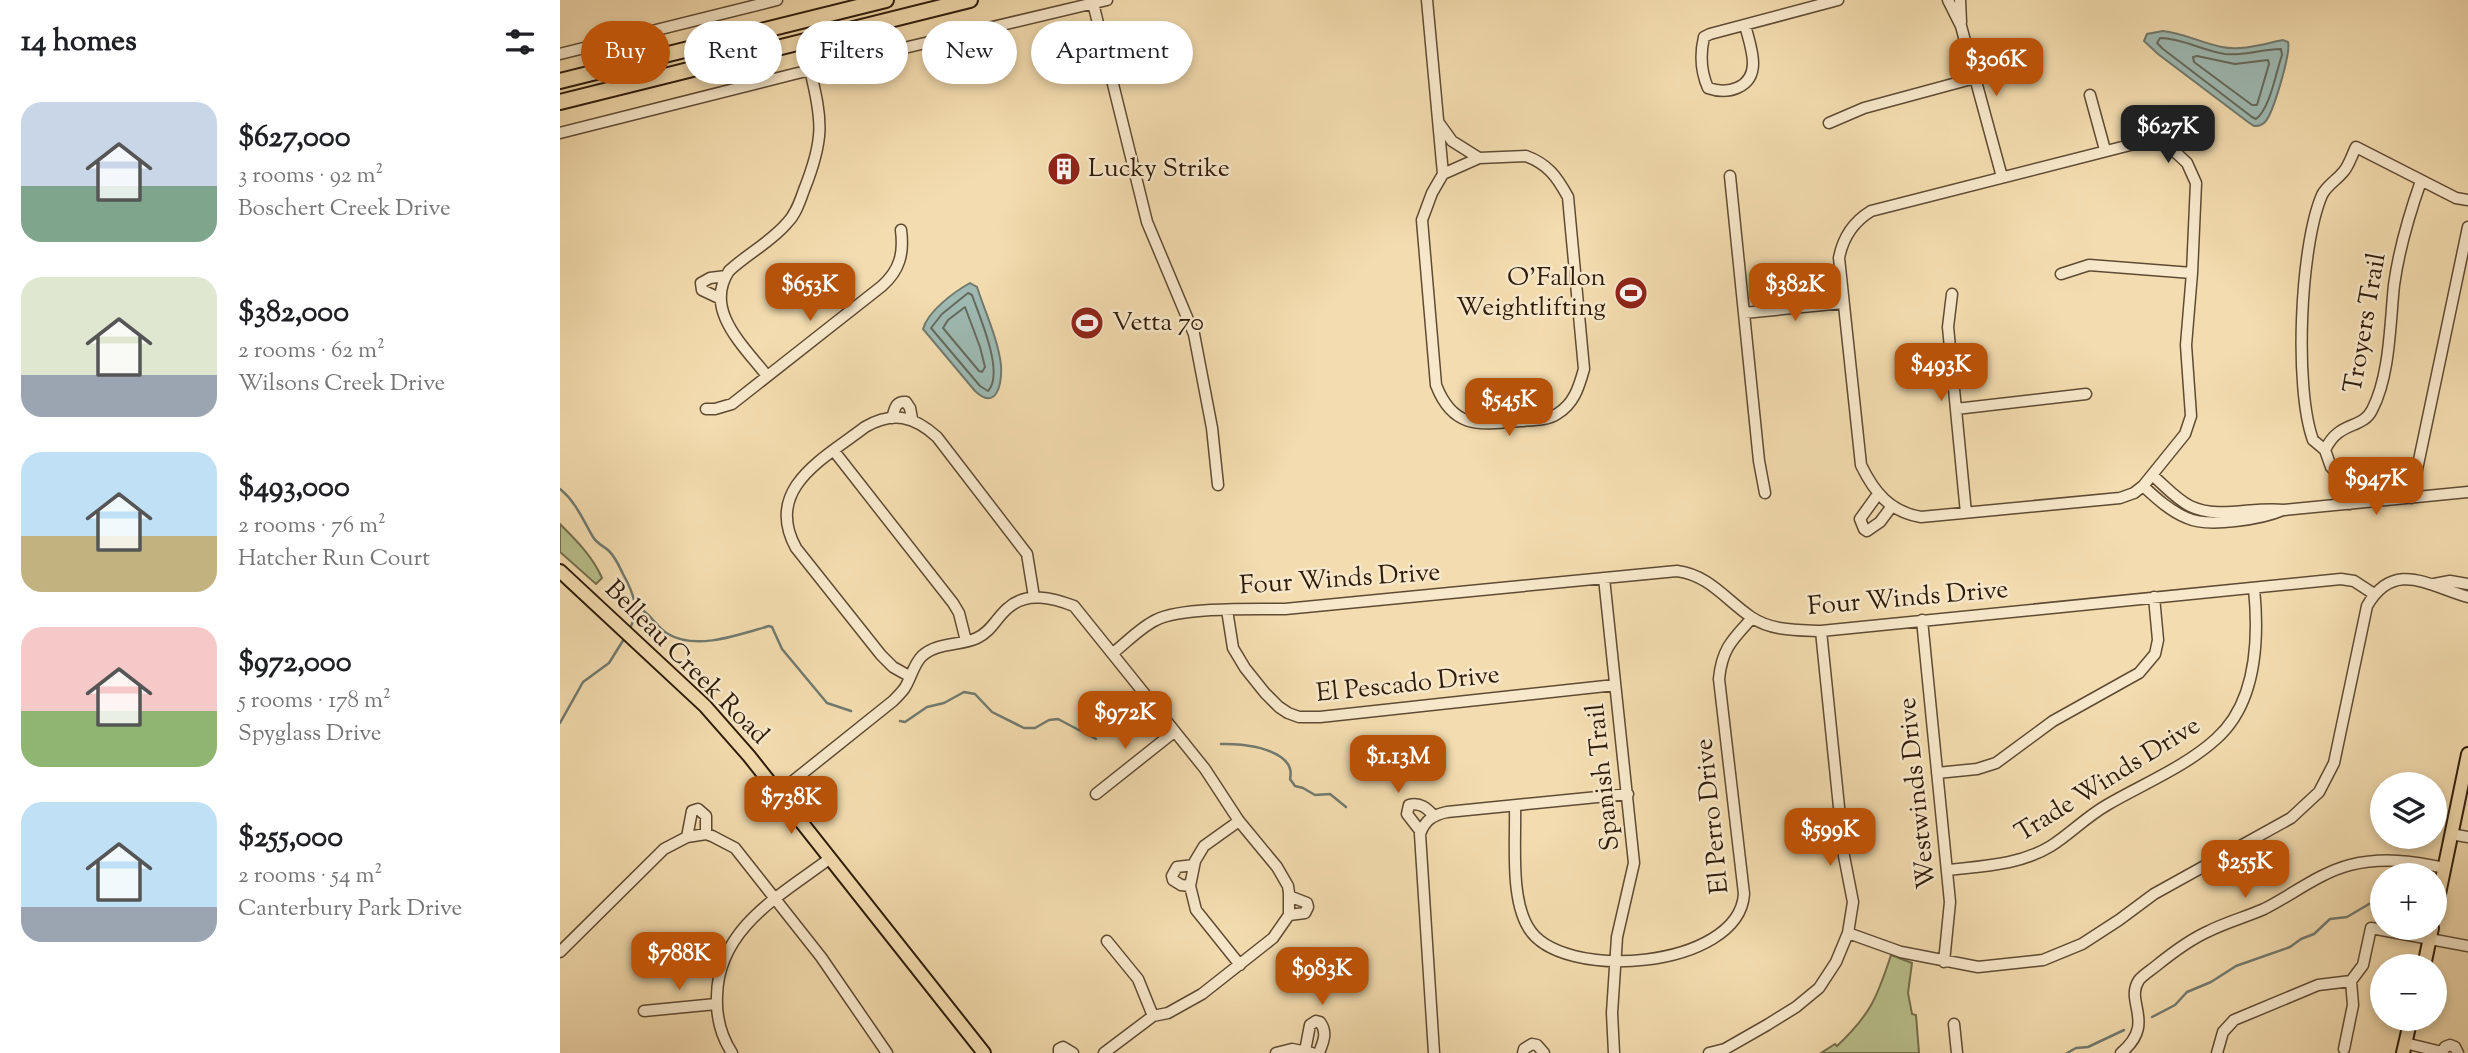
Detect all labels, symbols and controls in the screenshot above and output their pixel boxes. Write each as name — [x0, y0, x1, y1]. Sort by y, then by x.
text: 14 homes — [21, 21, 137, 64]
chip: Buy — [581, 21, 670, 84]
chip: Rent — [684, 21, 782, 84]
chip: Filters — [796, 21, 908, 84]
chip: New — [922, 21, 1017, 84]
chip: Apartment — [1031, 21, 1193, 84]
icon: filters — [501, 23, 539, 61]
pin: $306K — [1947, 38, 2045, 98]
text: $306K — [1965, 44, 2027, 77]
pin: $627K — [2119, 106, 2217, 165]
text: $627K — [2137, 111, 2199, 144]
text: $627,000 — [238, 117, 351, 160]
icon: home — [77, 130, 161, 214]
building icon: Lucky Strike — [1045, 150, 1083, 188]
place label: Lucky Strike — [1088, 151, 1230, 188]
text: 3 rooms · 92 m² — [238, 160, 383, 193]
text: Boschert Creek Drive — [238, 193, 451, 226]
street label: Troyers Trail — [2335, 250, 2397, 396]
place label: O'Fallon Weightlifting — [1456, 260, 1606, 327]
pin: $653K — [761, 264, 859, 323]
pin: $382K — [1746, 264, 1844, 323]
text: $653K — [781, 269, 839, 302]
text: $382K — [1765, 269, 1825, 302]
sports icon: O'Fallon Weightlifting — [1612, 274, 1650, 312]
text: $382,000 — [238, 292, 349, 335]
sports icon: Vetta 70 — [1068, 304, 1106, 342]
icon: home — [77, 305, 161, 389]
place label: Vetta 70 — [1112, 305, 1204, 342]
text: 2 rooms · 62 m² — [238, 335, 385, 368]
pin: $493K — [1892, 344, 1990, 403]
text: $493K — [1911, 349, 1971, 382]
text: Wilsons Creek Drive — [238, 368, 445, 401]
pin: $545K — [1460, 378, 1558, 438]
text: $545K — [1481, 384, 1537, 417]
pin: $947K — [2327, 458, 2425, 517]
text: $947K — [2344, 463, 2408, 496]
text: $493,000 — [238, 467, 350, 510]
icon: home — [77, 480, 161, 564]
text: 2 rooms · 76 m² — [238, 510, 386, 543]
text: Hatcher Run Court — [238, 543, 430, 576]
street label: Four Winds Drive — [1238, 555, 1442, 605]
street label: Belleau Creek Road — [595, 572, 777, 754]
street label: Four Winds Drive — [1806, 572, 2010, 626]
text: $972,000 — [238, 642, 352, 685]
icon: home — [77, 655, 161, 739]
street label: El Pescado Drive — [1314, 657, 1502, 713]
text: 5 rooms · 178 m² — [238, 685, 391, 718]
pin: $972K — [1076, 692, 1174, 751]
street label: Westwinds Drive — [1890, 695, 1946, 891]
text: $972K — [1094, 697, 1156, 730]
street label: Spanish Trail — [1578, 701, 1630, 853]
street label: Trade Winds Drive — [2008, 708, 2208, 852]
text: Spyglass Drive — [238, 718, 381, 751]
pin: $1.13M — [1341, 736, 1455, 795]
street label: El Perro Drive — [1686, 737, 1740, 895]
text: $1.13M — [1366, 741, 1430, 774]
map controls — [2370, 772, 2447, 1031]
button: layers — [2370, 772, 2447, 849]
pin: $738K — [742, 776, 840, 836]
text: $738K — [760, 782, 822, 815]
pin: $599K — [1781, 808, 1879, 868]
text: $599K — [1800, 814, 1860, 847]
text: $255,000 — [238, 817, 343, 860]
icon: home — [77, 830, 161, 914]
pin: $255K — [2196, 841, 2294, 900]
text: $255K — [2217, 846, 2273, 879]
text: 2 rooms · 54 m² — [238, 860, 382, 893]
button: + — [2370, 863, 2447, 940]
text: Canterbury Park Drive — [238, 893, 462, 926]
pin: $788K — [630, 932, 728, 992]
text: $788K — [647, 938, 711, 971]
pin: $983K — [1273, 948, 1371, 1007]
text: $983K — [1292, 953, 1352, 986]
button: − — [2370, 954, 2447, 1031]

